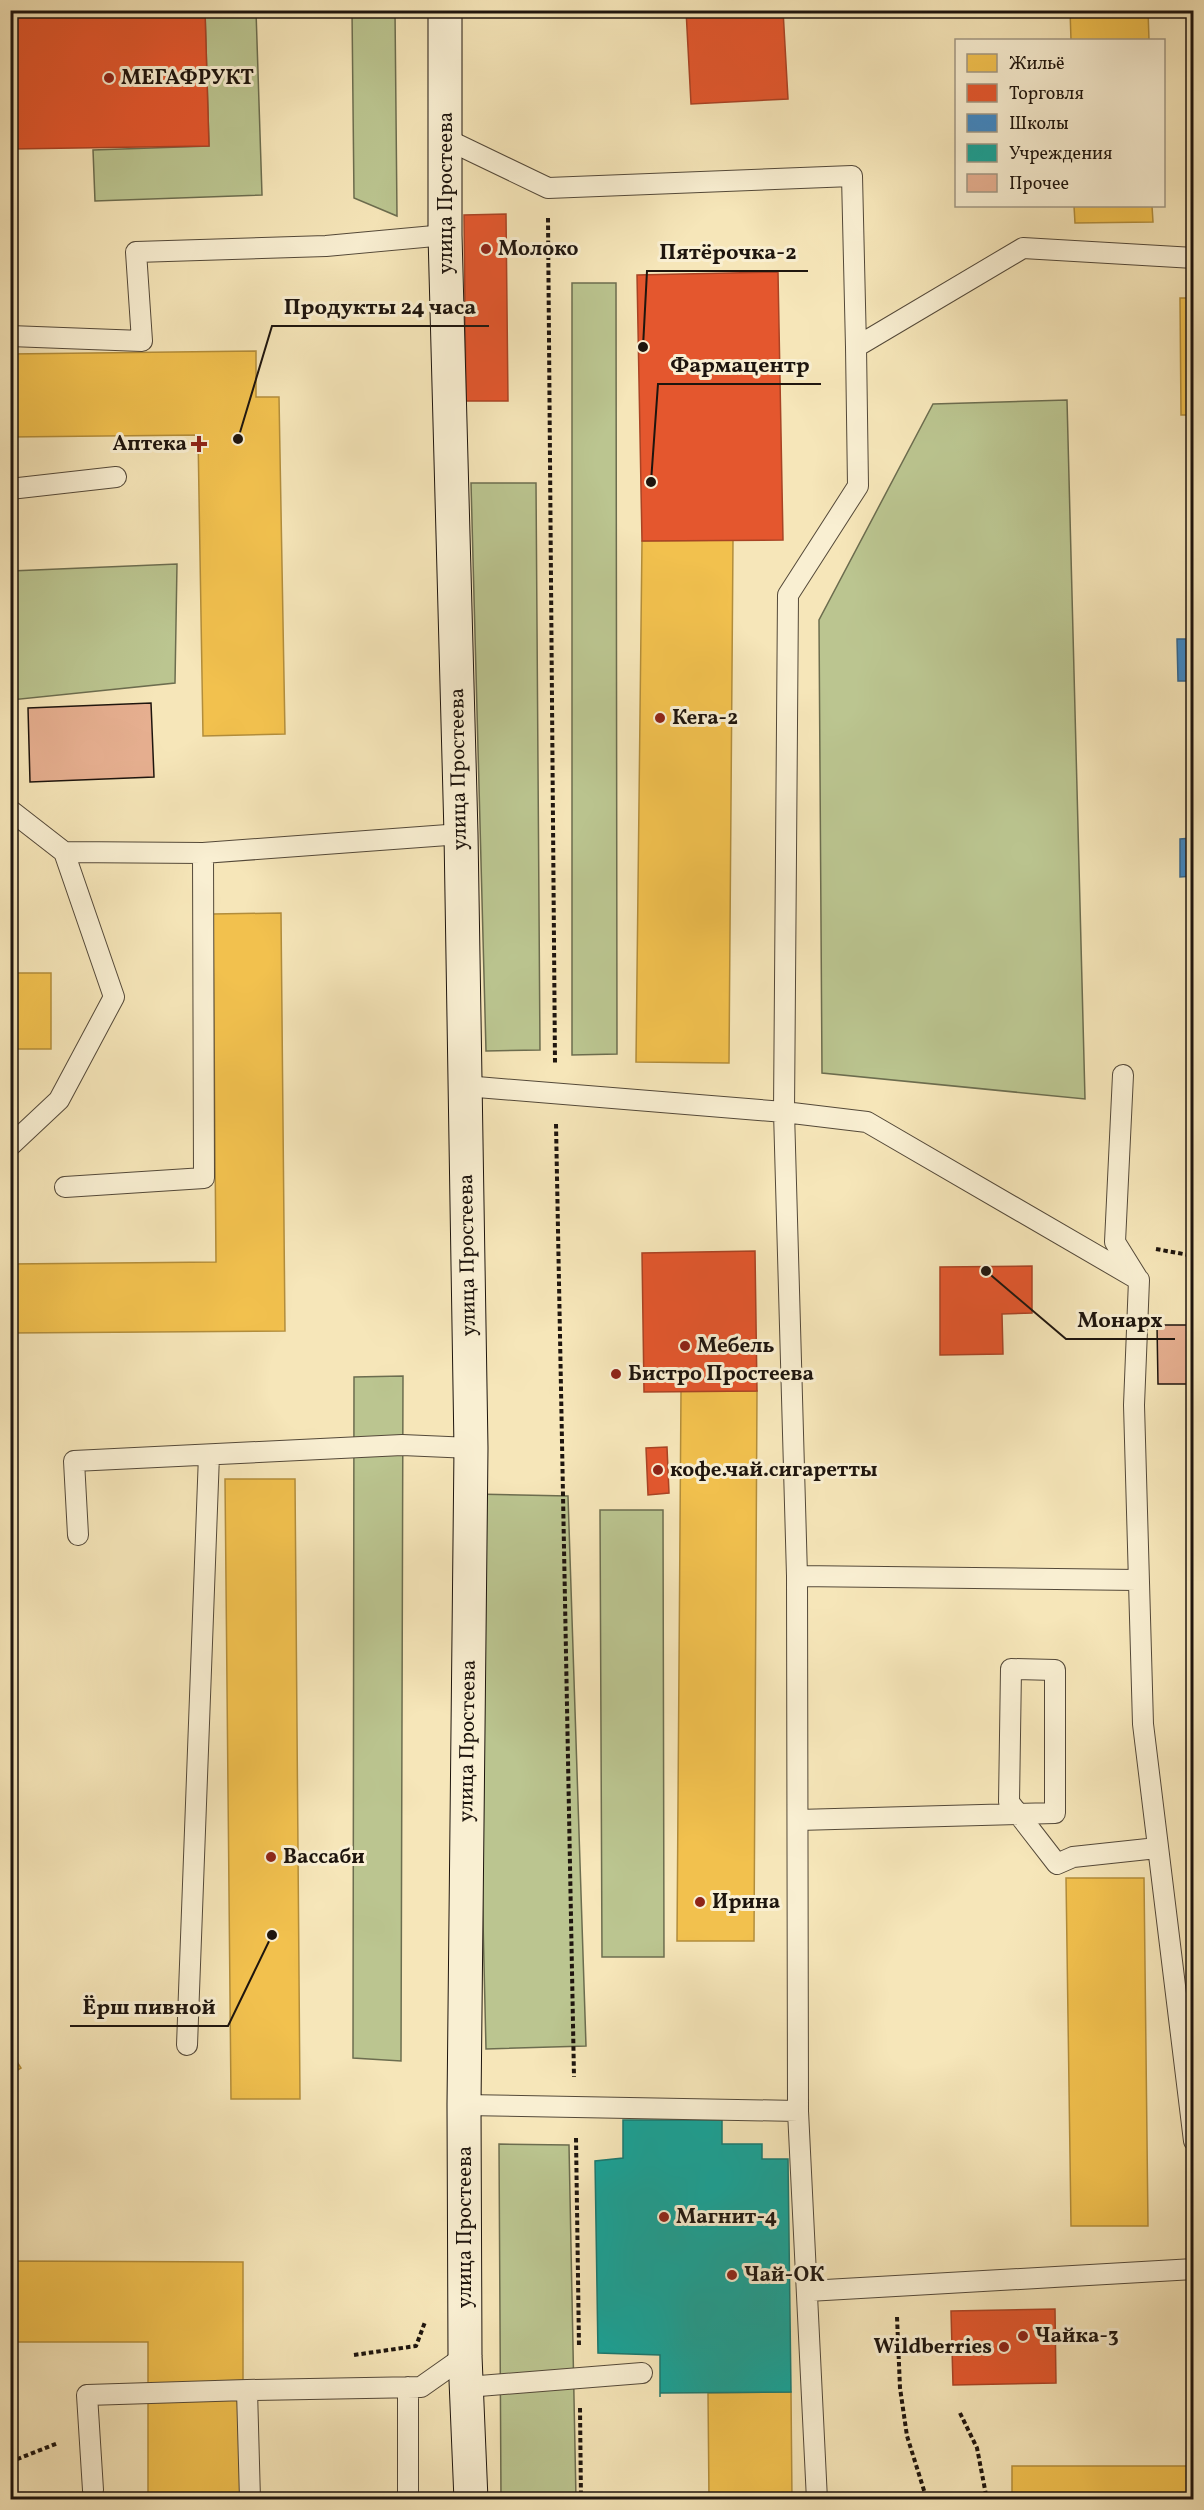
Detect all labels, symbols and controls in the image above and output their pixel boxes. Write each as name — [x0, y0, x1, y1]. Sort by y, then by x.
legend — [955, 39, 1165, 207]
text: Жильё — [1009, 52, 1065, 77]
place label: МЕГАФРУКТ — [121, 64, 254, 93]
marker: МЕГАФРУКТ — [102, 71, 116, 85]
text: Торговля — [1009, 82, 1084, 107]
street label: улица Простеева — [432, 112, 461, 274]
text: Школы — [1009, 112, 1069, 137]
text: Учреждения — [1009, 142, 1112, 167]
text: Прочее — [1009, 172, 1069, 197]
callout: Пятёрочка-2 — [647, 231, 808, 271]
place label: Молоко — [498, 235, 578, 264]
text: Пятёрочка-2 — [659, 238, 797, 269]
marker: Молоко — [479, 242, 493, 256]
callout: Продукты 24 часа — [272, 286, 489, 326]
text: Продукты 24 часа — [284, 293, 476, 324]
callout: Фармацентр — [658, 344, 821, 384]
text: Фармацентр — [670, 351, 810, 382]
place label: Аптека — [112, 430, 187, 459]
marker: Аптека — [192, 437, 206, 451]
street label: улица Простеева — [443, 688, 475, 850]
place label: Кега-2 — [672, 704, 738, 733]
marker: Кега-2 — [653, 711, 667, 725]
street label: улица Простеева — [452, 1174, 484, 1336]
callout: Монарх — [1066, 1299, 1175, 1339]
text: Монарх — [1077, 1306, 1163, 1337]
place label: Мебель — [697, 1332, 775, 1361]
marker: Мебель — [678, 1339, 692, 1353]
place label: Бистро Простеева — [628, 1360, 814, 1389]
marker: Бистро Простеева — [609, 1367, 623, 1381]
place label: кофе.чай.сигаретты — [670, 1456, 878, 1485]
marker: кофе.чай.сигаретты — [651, 1463, 665, 1477]
street label: улица Простеева — [452, 1660, 484, 1822]
place label: Вассаби — [283, 1843, 365, 1872]
marker: Вассаби — [264, 1850, 278, 1864]
place label: Ирина — [712, 1888, 780, 1917]
marker: Ирина — [693, 1895, 707, 1909]
callout: Ёрш пивной — [70, 1986, 228, 2026]
text: Ёрш пивной — [82, 1993, 216, 2024]
street label: улица Простеева — [451, 2146, 480, 2308]
place label: Магнит-4 — [676, 2203, 777, 2232]
marker: Магнит-4 — [657, 2210, 671, 2224]
place label: Чай-ОК — [744, 2261, 824, 2290]
marker: Чай-ОК — [725, 2268, 739, 2282]
place label: Чайка-3 — [1035, 2322, 1119, 2351]
marker: Чайка-3 — [1016, 2329, 1030, 2343]
place label: Wildberries — [874, 2333, 992, 2362]
marker: Wildberries — [997, 2340, 1011, 2354]

